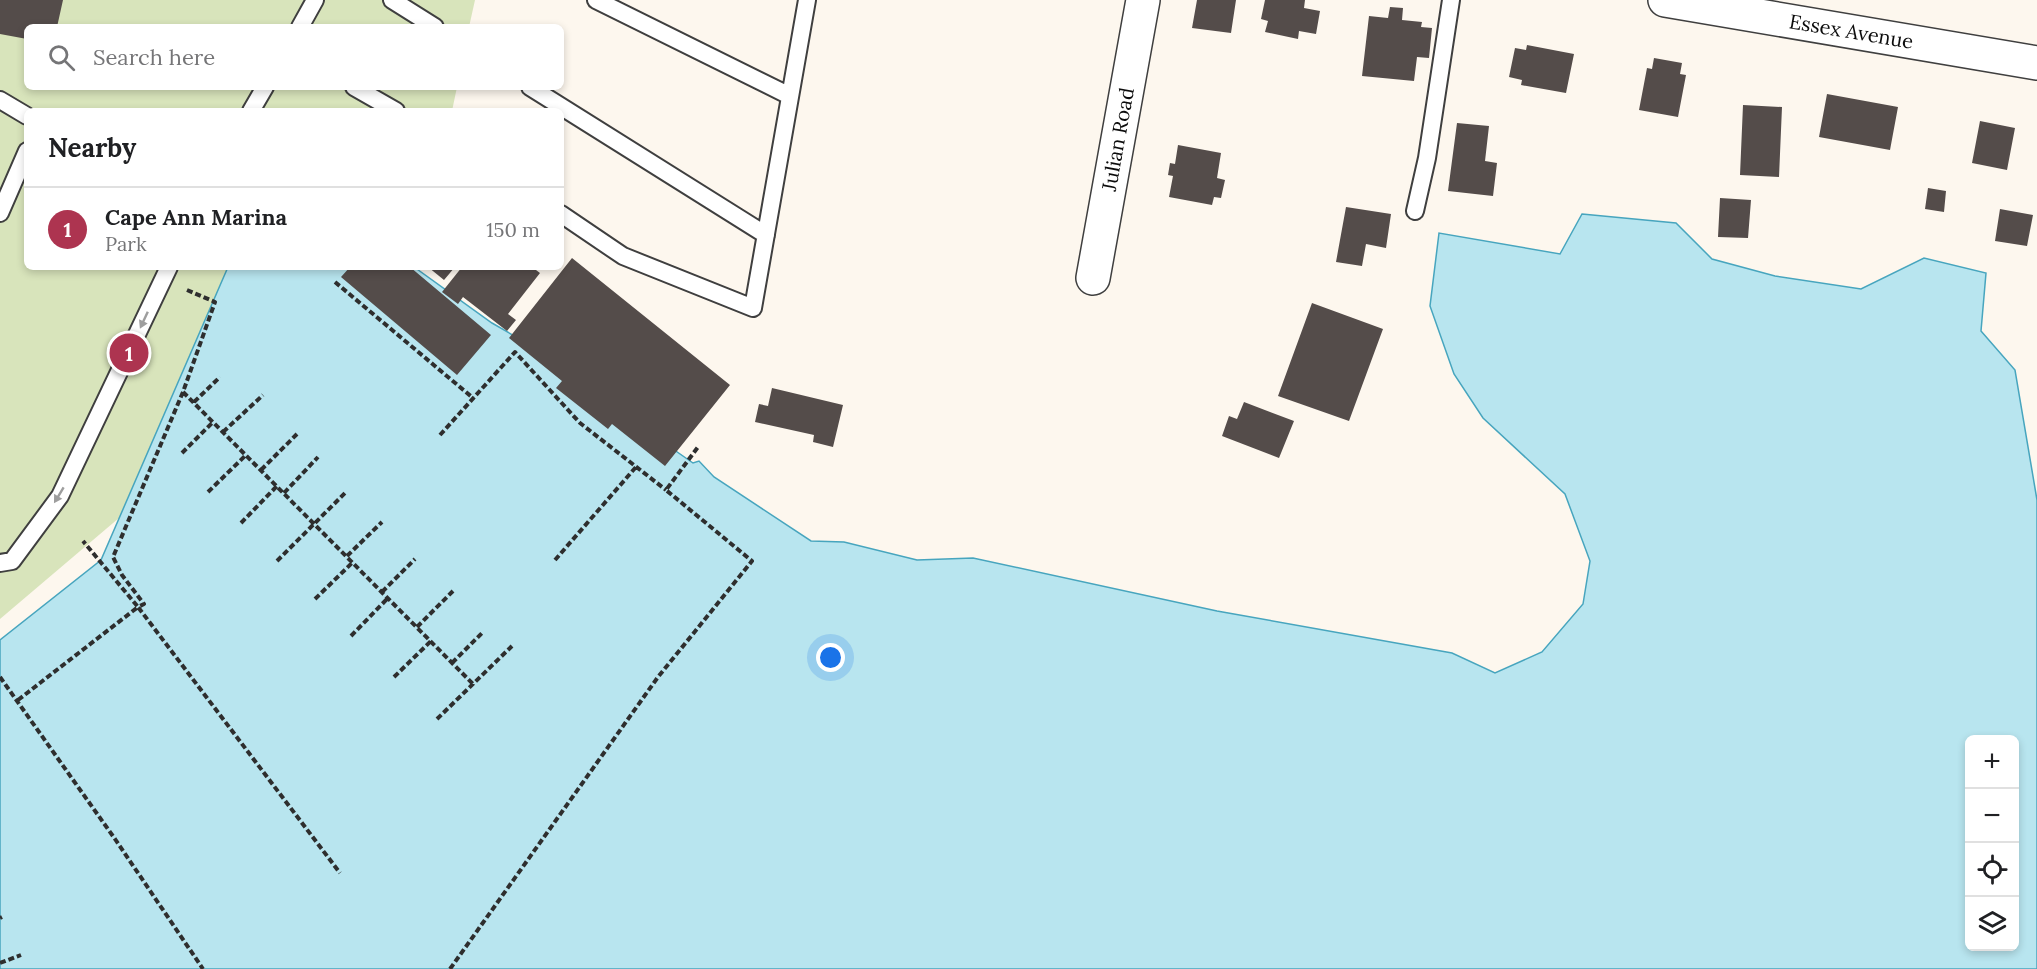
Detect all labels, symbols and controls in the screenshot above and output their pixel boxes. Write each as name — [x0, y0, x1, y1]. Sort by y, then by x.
street label: Essex Avenue — [1787, 8, 1916, 54]
search box — [24, 24, 564, 90]
icon: search — [45, 41, 78, 74]
text: Search here — [93, 43, 215, 71]
street label: Julian Road — [1096, 85, 1139, 194]
text: Nearby — [48, 131, 136, 164]
text: Cape Ann Marina — [105, 203, 287, 231]
text: 1 — [63, 217, 72, 242]
text: 150 m — [486, 217, 540, 242]
text: Park — [105, 231, 147, 256]
one-way arrow — [139, 311, 148, 328]
pin: 1 — [110, 330, 148, 376]
one-way arrow — [54, 487, 64, 504]
your location — [816, 643, 845, 672]
map controls — [1965, 735, 2019, 951]
button: + — [1965, 735, 2019, 789]
button: − — [1965, 789, 2019, 843]
button: locate — [1965, 843, 2019, 897]
button: layers — [1965, 897, 2019, 951]

